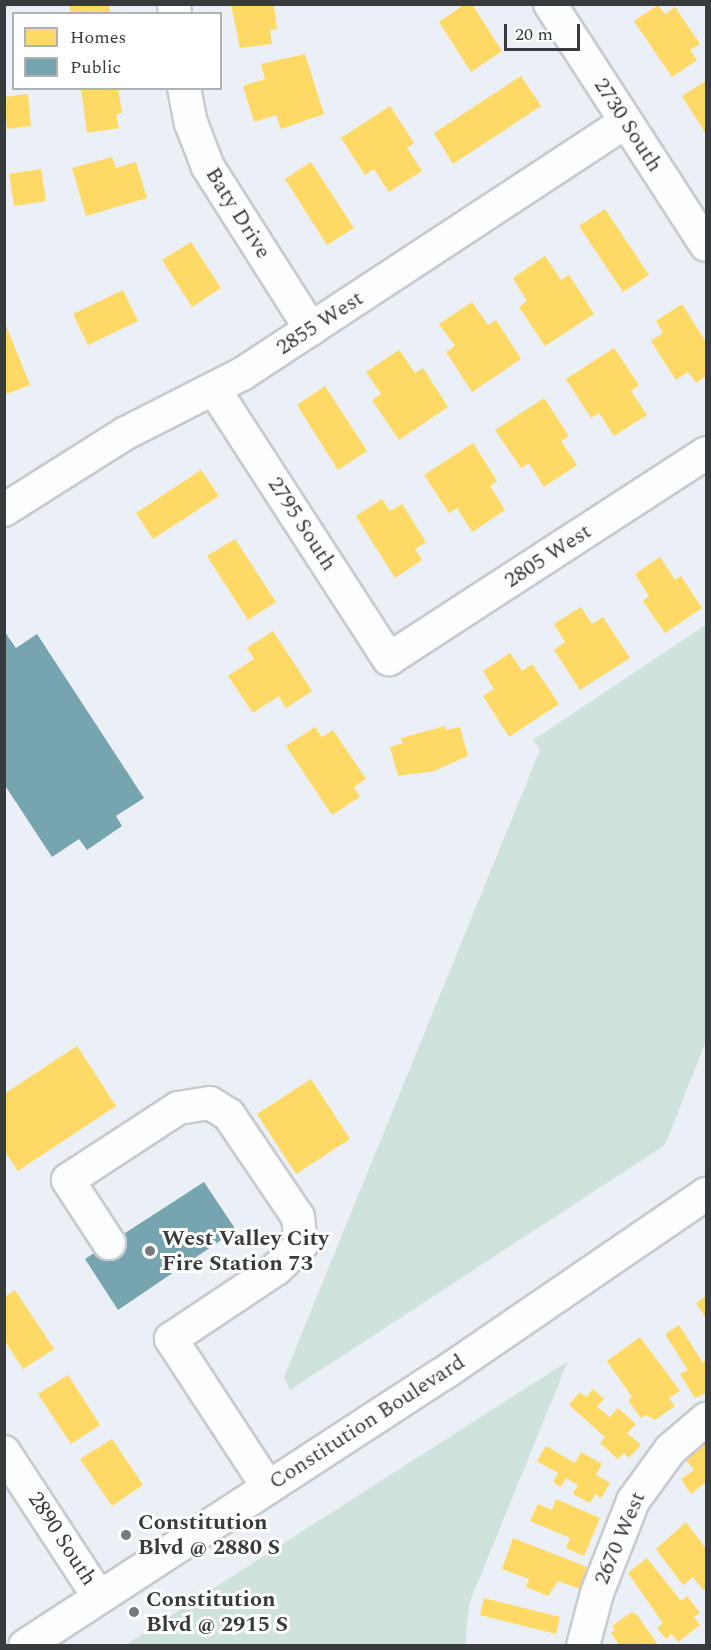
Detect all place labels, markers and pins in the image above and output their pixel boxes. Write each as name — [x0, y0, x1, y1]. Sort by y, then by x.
place label: West Valley City Fire Station 73 — [162, 1225, 329, 1276]
marker: West Valley City Fire Station 73 — [143, 1244, 157, 1258]
place label: Constitution Blvd @ 2880 S — [138, 1509, 280, 1560]
marker: Constitution Blvd @ 2880 S — [119, 1528, 133, 1542]
place label: Constitution Blvd @ 2915 S — [146, 1586, 288, 1638]
marker: Constitution Blvd @ 2915 S — [127, 1605, 141, 1619]

